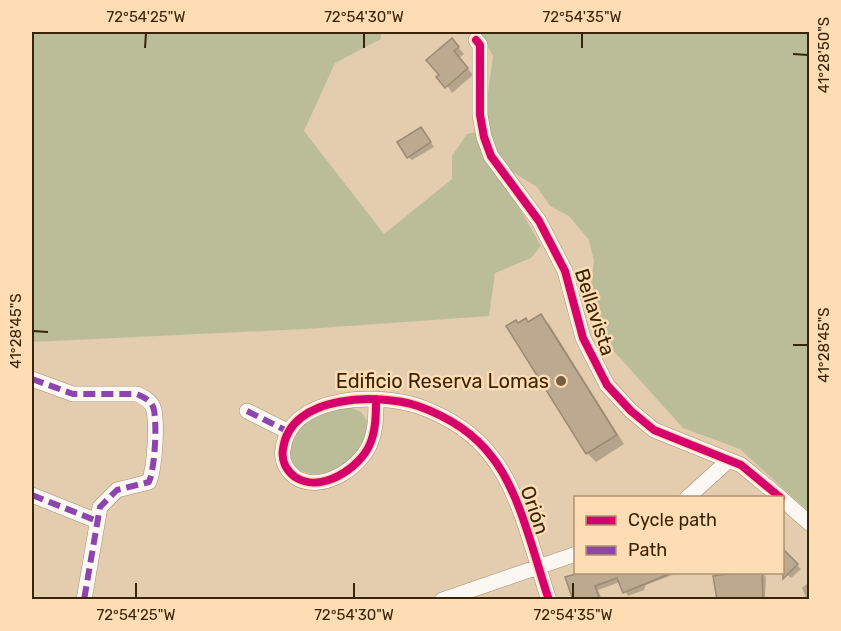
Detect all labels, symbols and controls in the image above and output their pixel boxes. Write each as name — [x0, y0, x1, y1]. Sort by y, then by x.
text: 72°54'25"W — [107, 8, 185, 26]
text: 72°54'30"W — [324, 8, 404, 26]
text: 72°54'35"W — [542, 8, 622, 26]
text: 41°28'50"S — [815, 17, 833, 93]
street label: Bellavista — [570, 265, 620, 359]
text: 41°28'45"S — [7, 293, 25, 369]
text: 41°28'45"S — [815, 307, 833, 383]
place label: Edificio Reserva Lomas — [336, 369, 549, 393]
marker: Edificio Reserva Lomas — [554, 374, 568, 388]
street label: Orión — [516, 483, 554, 537]
legend — [574, 496, 784, 574]
text: Cycle path — [628, 509, 717, 531]
text: Path — [628, 539, 667, 561]
text: 72°54'25"W — [97, 606, 175, 624]
text: 72°54'30"W — [314, 606, 394, 624]
text: 72°54'35"W — [533, 606, 613, 624]

